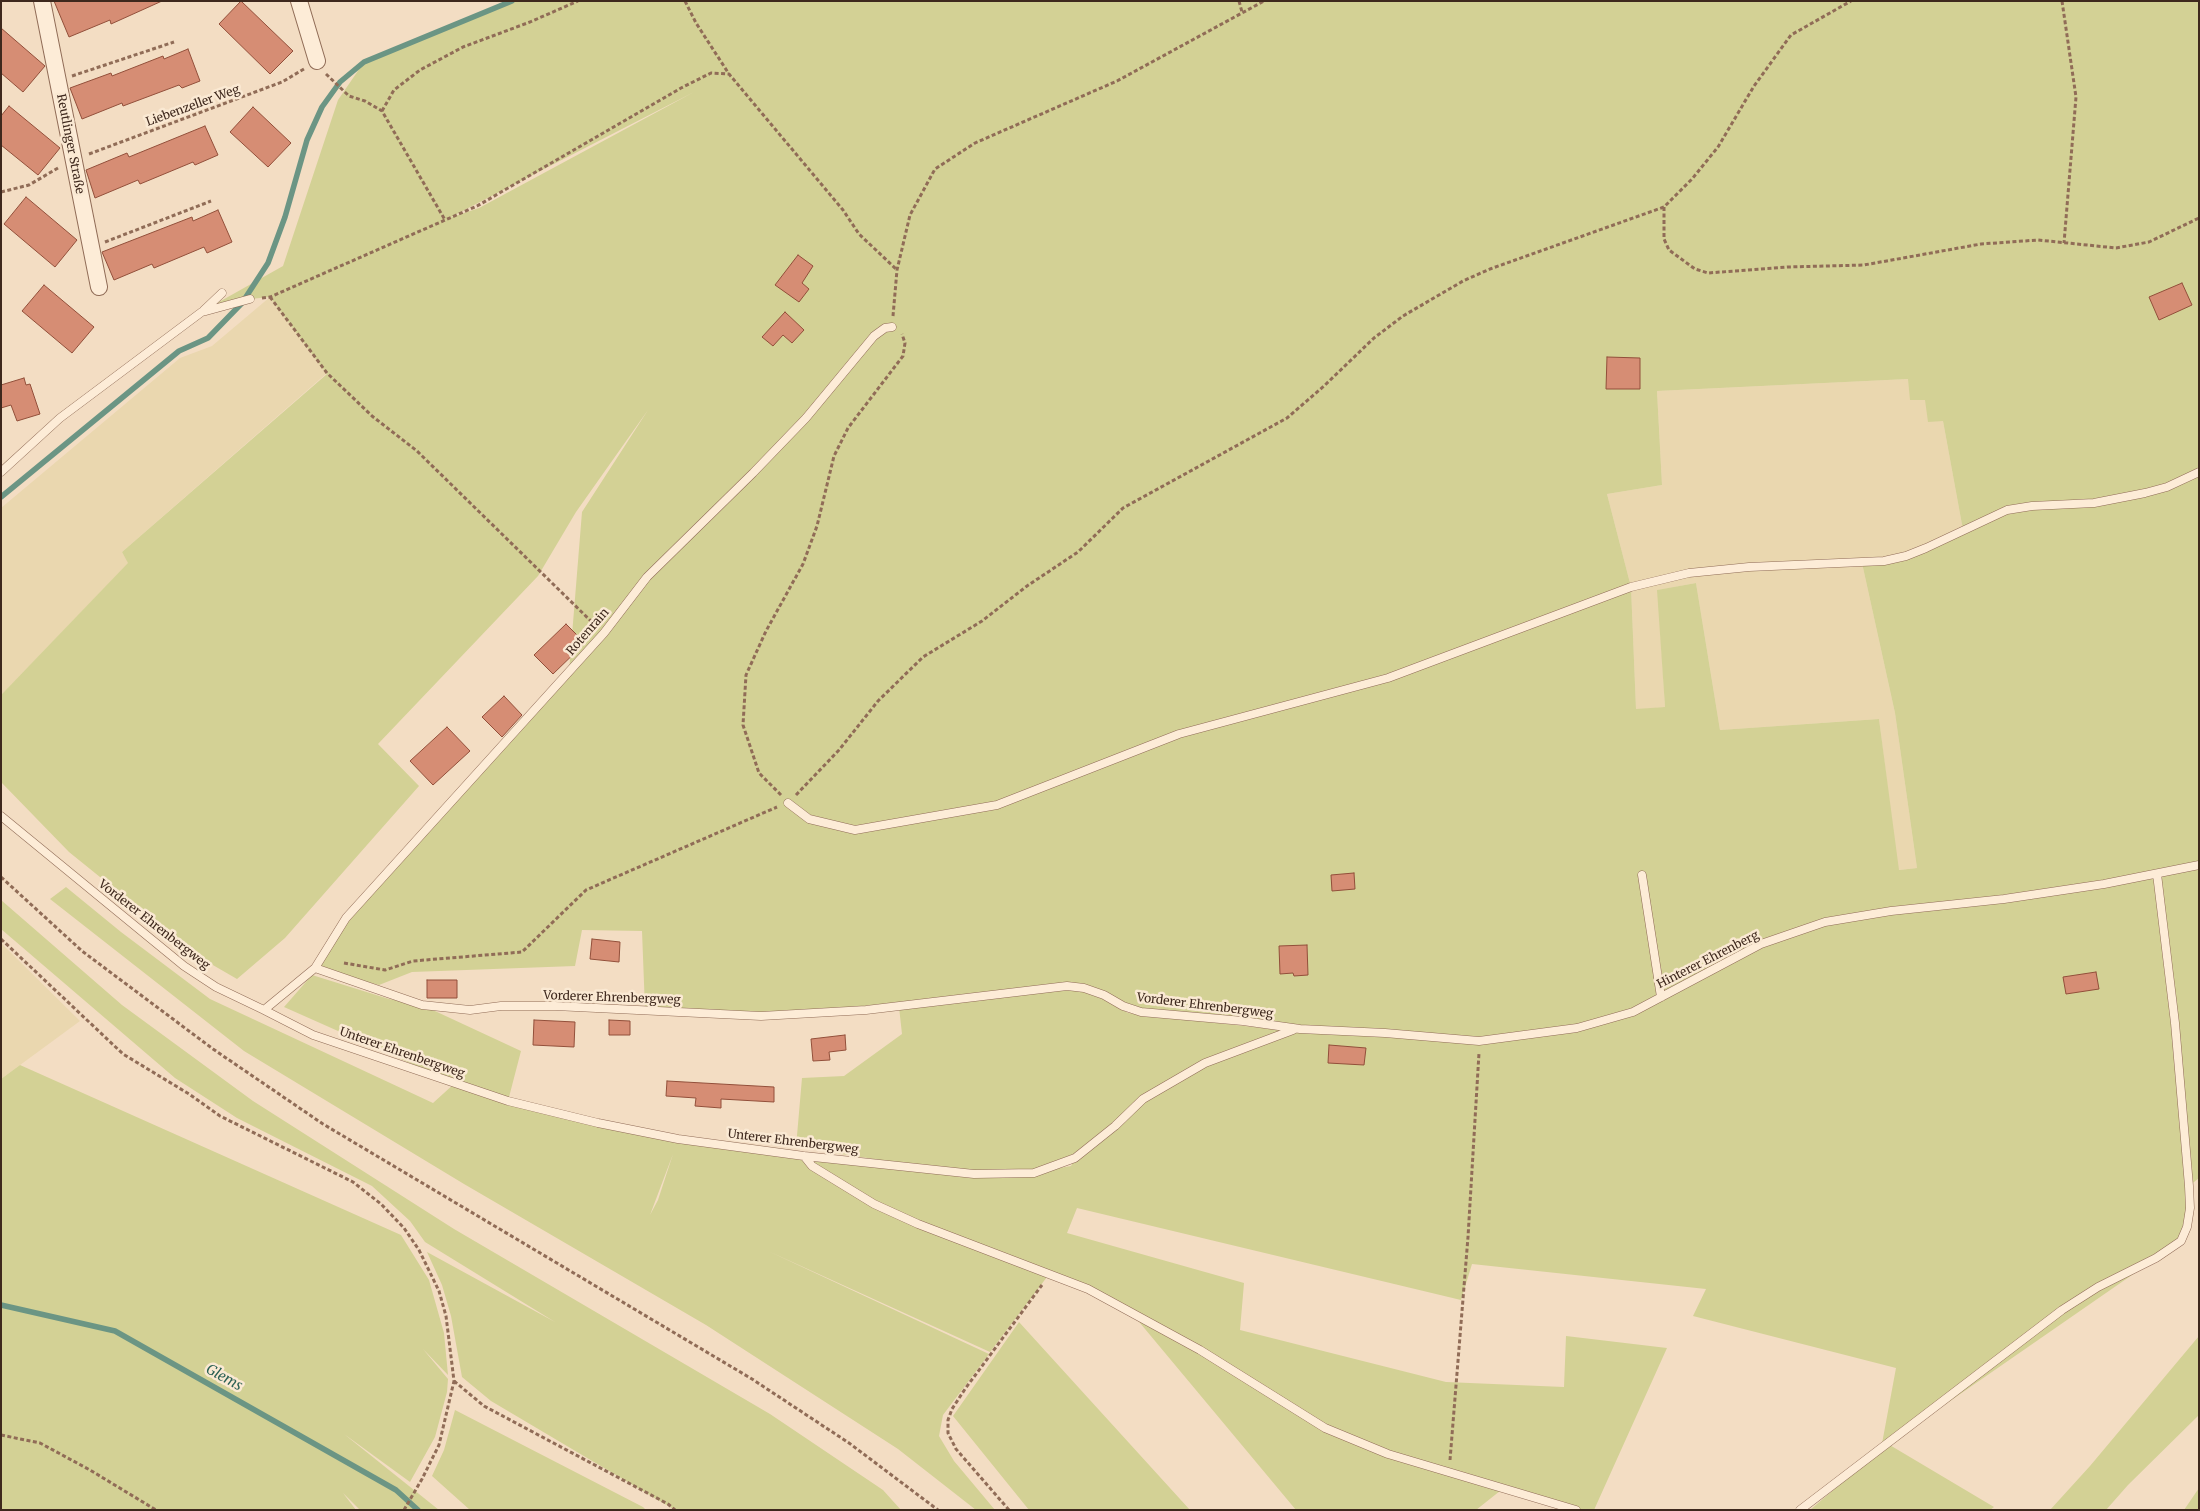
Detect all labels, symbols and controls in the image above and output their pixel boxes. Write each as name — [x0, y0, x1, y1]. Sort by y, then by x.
street label: Liebenzeller Weg — [144, 82, 242, 130]
street label: Reutlinger Straße — [53, 93, 87, 195]
street label: Rotenrain — [564, 606, 612, 658]
street label: Vorderer Ehrenbergweg — [95, 877, 213, 973]
street label: Hinterer Ehrenberg — [1655, 928, 1761, 992]
street label: Vorderer Ehrenbergweg — [543, 988, 681, 1008]
street label: Vorderer Ehrenbergweg — [1136, 990, 1274, 1022]
street label: Unterer Ehrenbergweg — [337, 1025, 467, 1081]
street label: Unterer Ehrenbergweg — [727, 1127, 859, 1157]
water label: Glems — [203, 1361, 245, 1395]

